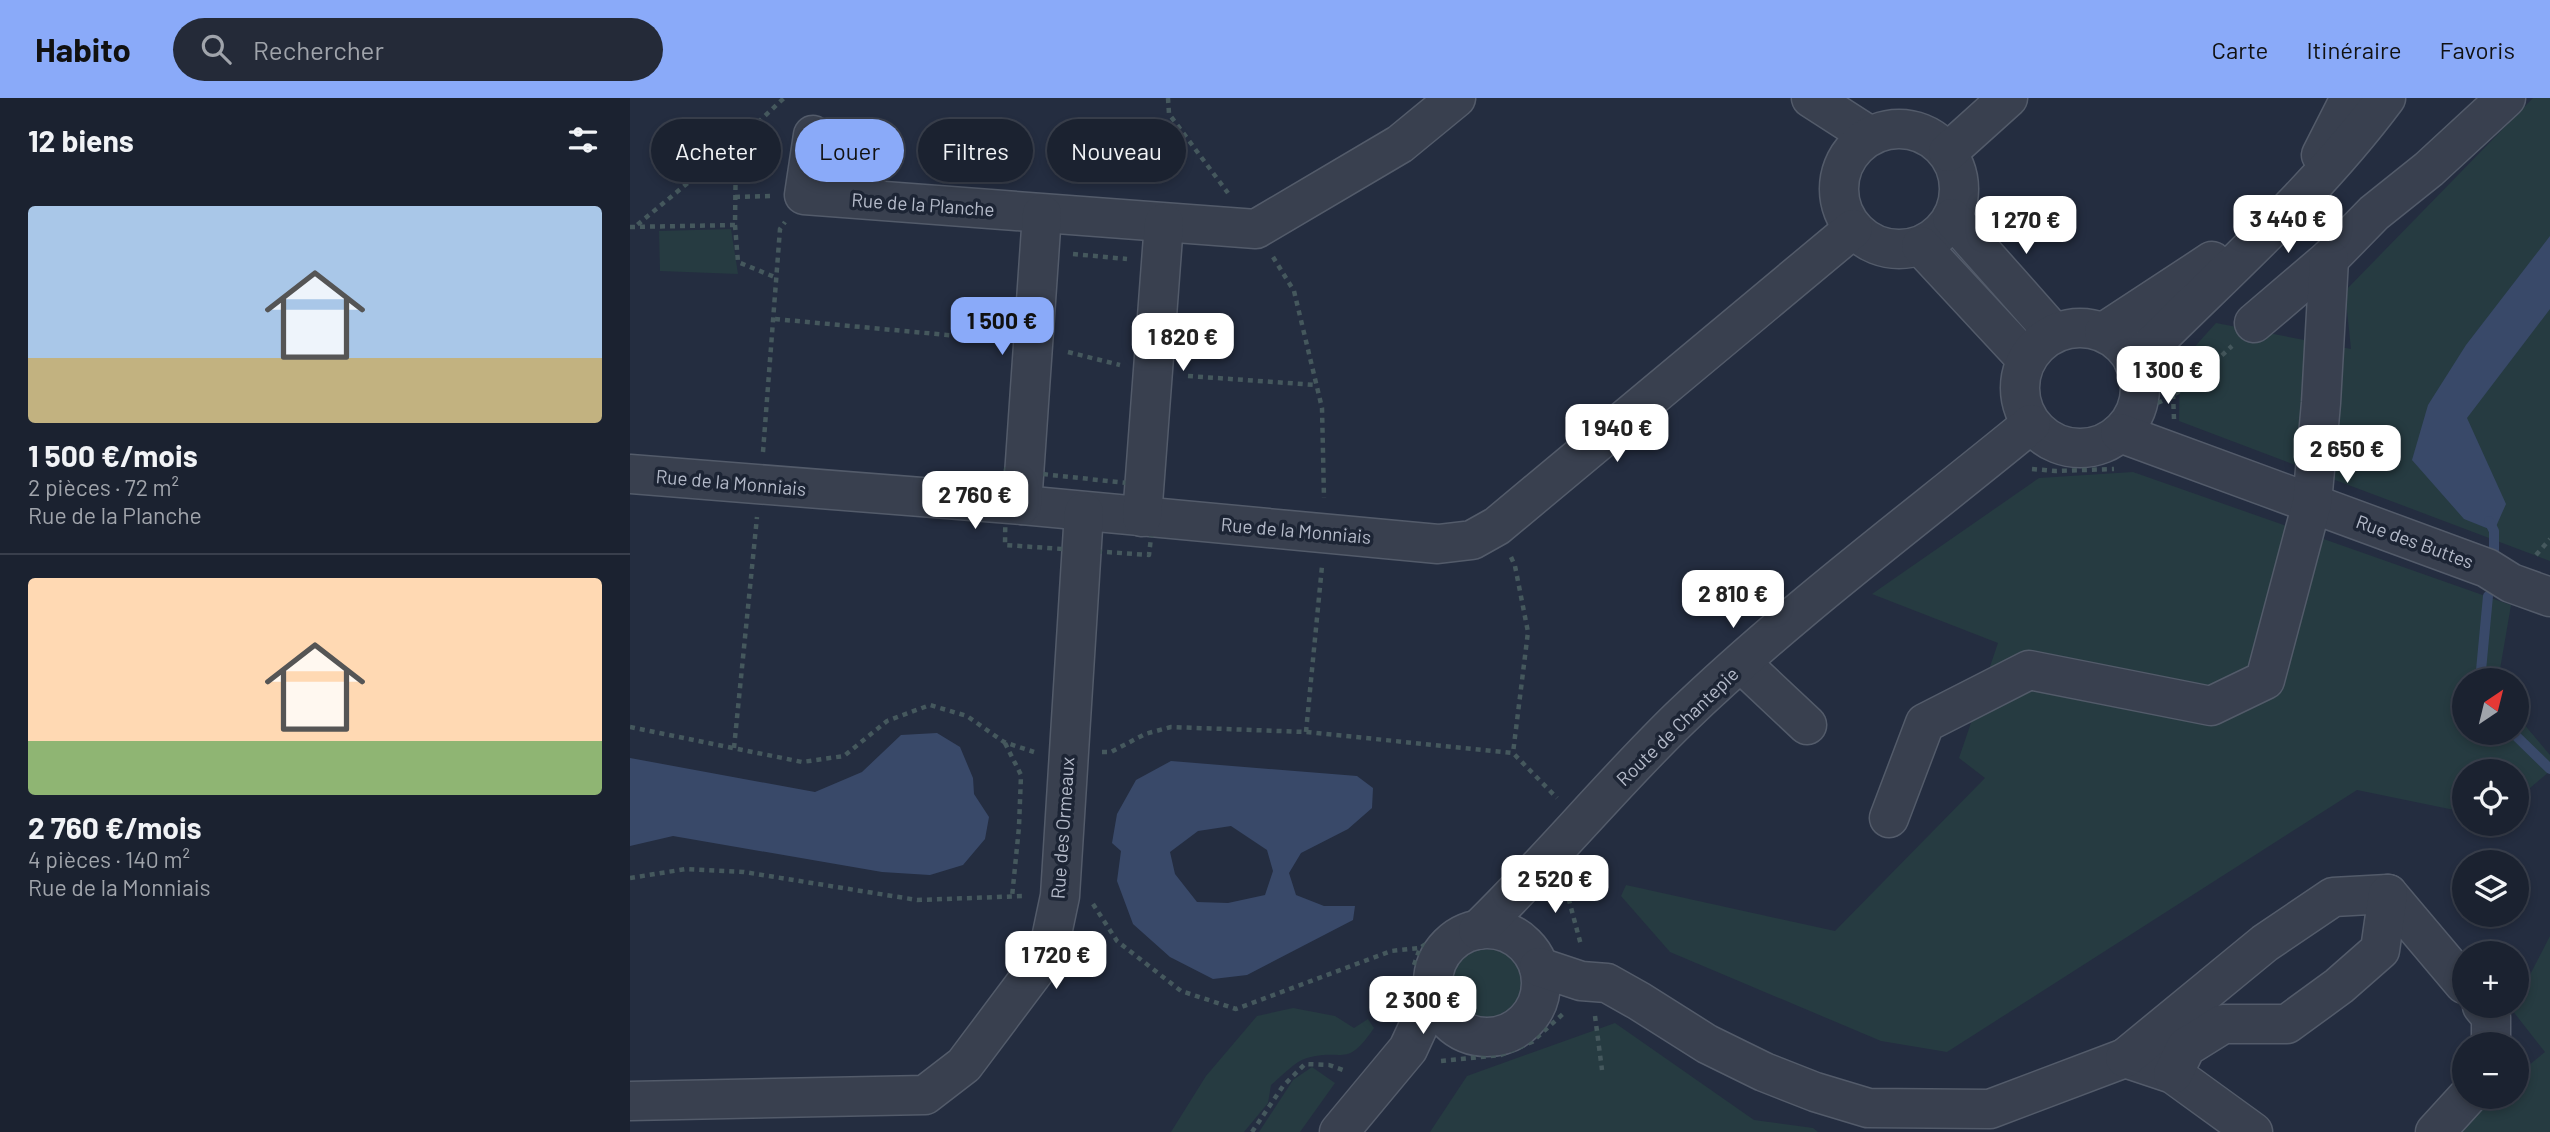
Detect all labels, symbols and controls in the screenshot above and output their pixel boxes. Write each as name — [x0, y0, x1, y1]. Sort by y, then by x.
search box — [173, 18, 663, 81]
text: Habito — [35, 29, 131, 69]
icon: search — [197, 30, 235, 68]
text: Rechercher — [253, 34, 384, 65]
text: Carte — [2212, 35, 2268, 64]
text: Itinéraire — [2306, 35, 2402, 64]
text: Favoris — [2440, 35, 2515, 64]
chip: Acheter — [651, 119, 781, 182]
chip: Louer — [795, 119, 904, 182]
chip: Filtres — [918, 119, 1033, 182]
chip: Nouveau — [1047, 119, 1186, 182]
icon: filters — [564, 121, 602, 159]
text: 12 biens — [28, 122, 134, 158]
street label: Rue de la Planche — [851, 188, 995, 220]
pin: 3 440 € — [2223, 195, 2353, 255]
pin: 1 270 € — [1961, 197, 2091, 256]
text: 3 440 € — [2249, 204, 2327, 232]
text: 1 270 € — [1991, 205, 2061, 233]
icon: home — [252, 252, 378, 378]
pin: 1 500 € — [937, 298, 1067, 357]
text: 1 500 € — [967, 306, 1037, 334]
pin: 1 820 € — [1118, 314, 1248, 373]
text: 1 820 € — [1148, 322, 1218, 350]
pin: 1 300 € — [2103, 346, 2233, 406]
text: 1 300 € — [2133, 355, 2203, 383]
pin: 1 940 € — [1552, 404, 1682, 464]
text: 1 940 € — [1581, 413, 1653, 441]
pin: 2 650 € — [2282, 426, 2412, 485]
text: 2 650 € — [2310, 434, 2384, 462]
text: 1 500 €/mois — [28, 437, 198, 473]
street label: Rue de la Monniais — [655, 464, 807, 500]
pin: 2 760 € — [910, 472, 1040, 531]
text: 2 pièces · 72 m² — [28, 473, 179, 501]
text: 2 760 € — [938, 480, 1012, 508]
text: Rue de la Planche — [28, 501, 202, 529]
street label: Rue des Buttes — [2353, 509, 2477, 573]
street label: Rue de la Monniais — [1220, 512, 1372, 548]
pin: 2 810 € — [1668, 570, 1798, 630]
text: 2 810 € — [1698, 579, 1768, 607]
icon: home — [252, 624, 378, 750]
street label: Route de Chantepie — [1611, 662, 1743, 790]
north arrow — [2452, 668, 2529, 746]
map controls — [2452, 668, 2529, 1109]
street label: Rue des Ormeaux — [1046, 756, 1078, 900]
button: locate — [2452, 759, 2529, 836]
text: 2 760 €/mois — [28, 809, 202, 845]
text: 4 pièces · 140 m² — [28, 845, 190, 873]
button: layers — [2452, 850, 2529, 927]
pin: 2 520 € — [1490, 856, 1620, 915]
text: 2 520 € — [1517, 864, 1593, 892]
text: Rue de la Monniais — [28, 873, 211, 901]
pin: 1 720 € — [991, 932, 1121, 991]
text: 1 720 € — [1021, 940, 1091, 968]
button: + — [2452, 941, 2529, 1018]
pin: 2 300 € — [1358, 976, 1488, 1036]
text: 2 300 € — [1385, 985, 1461, 1013]
button: − — [2452, 1032, 2529, 1109]

